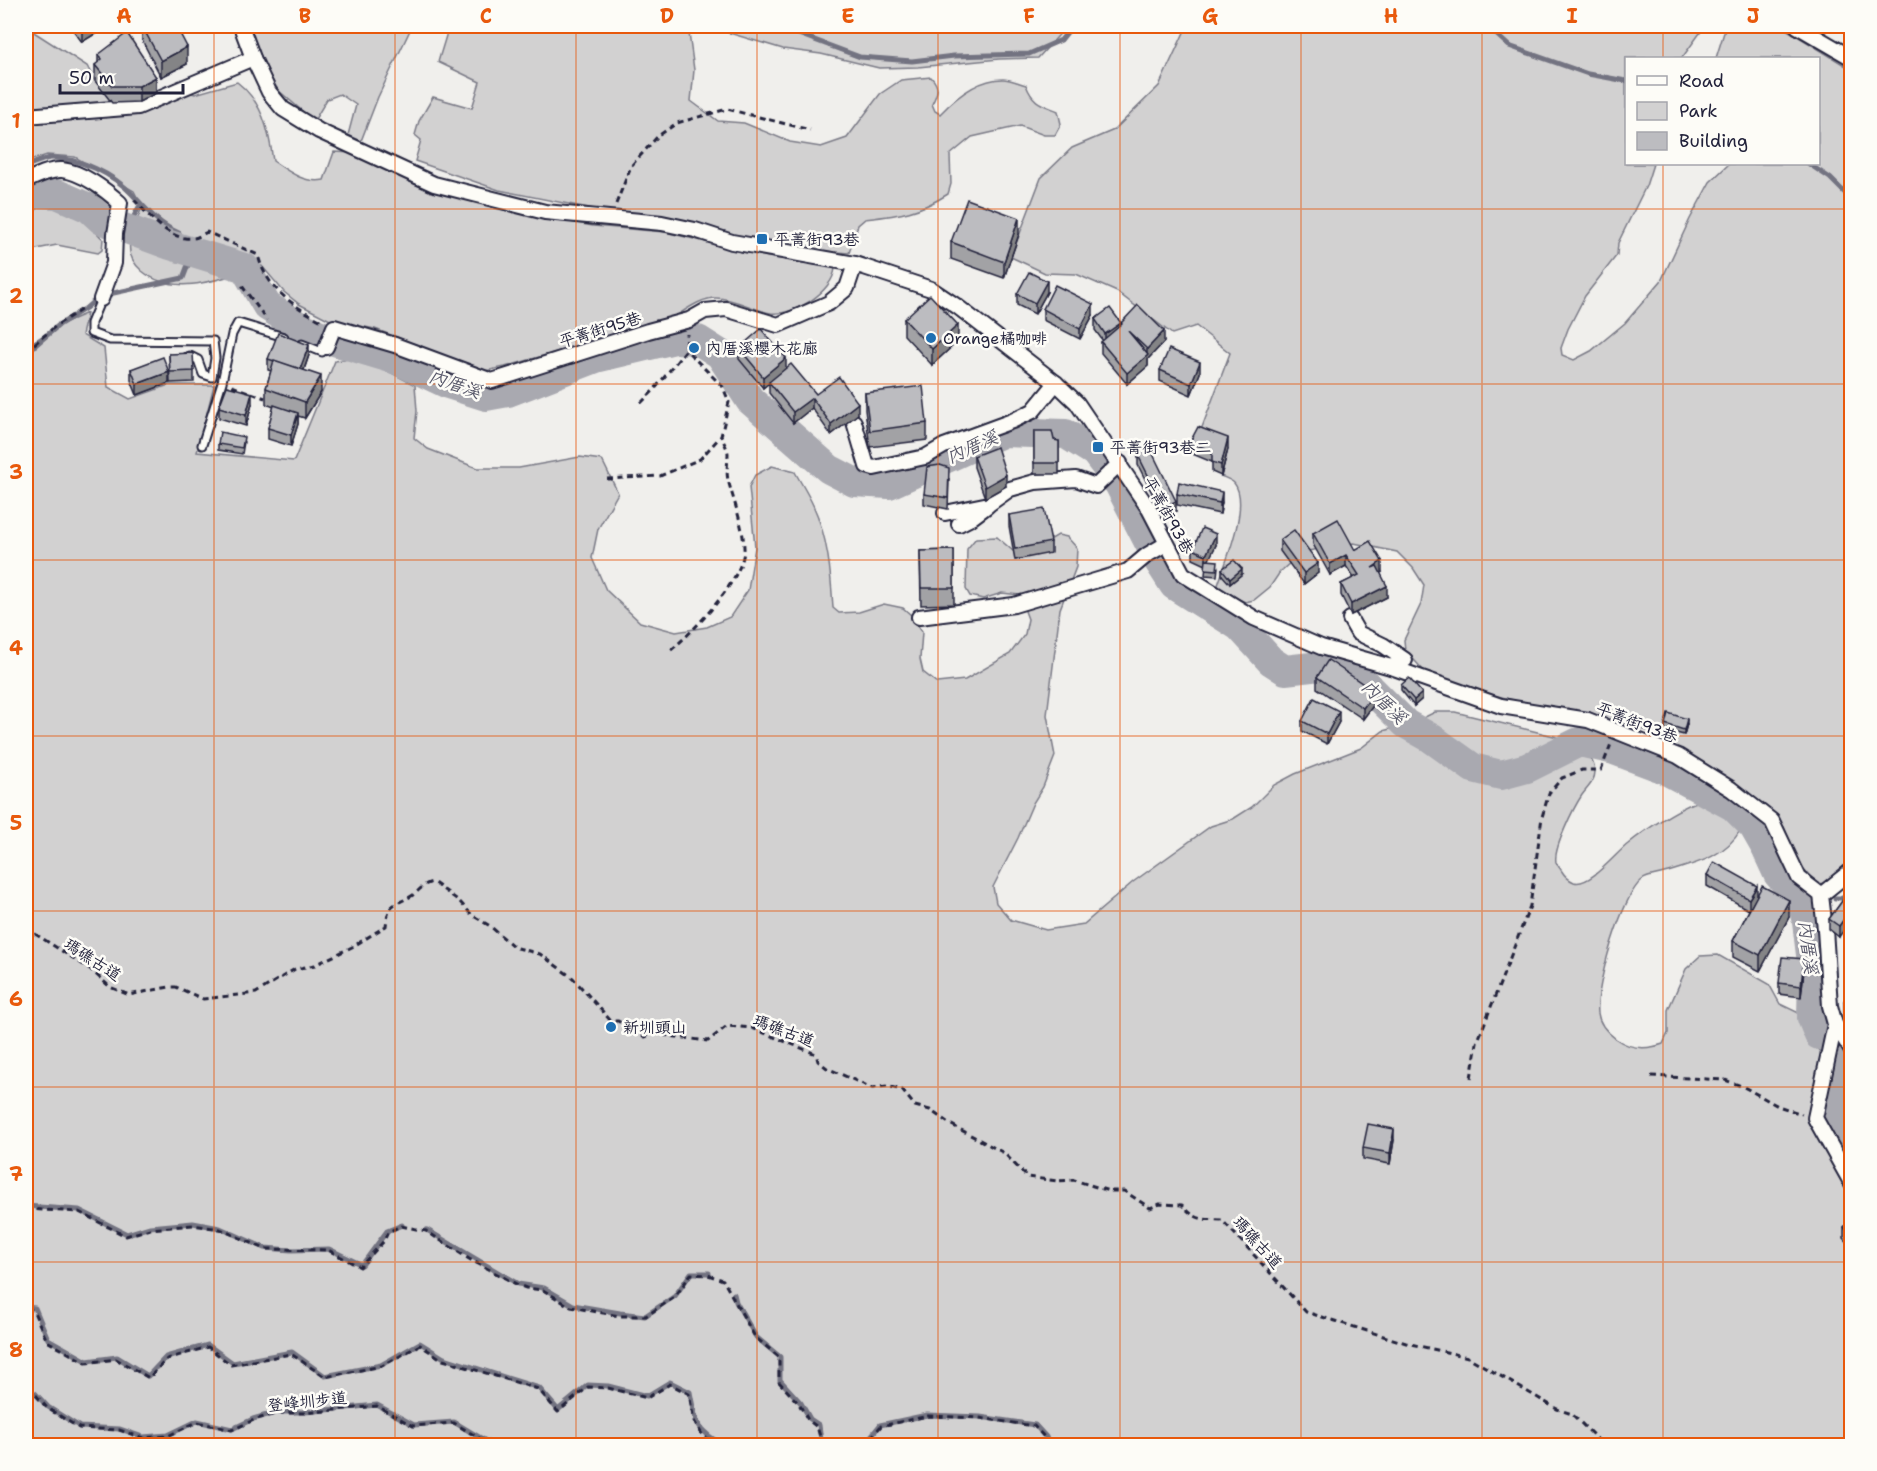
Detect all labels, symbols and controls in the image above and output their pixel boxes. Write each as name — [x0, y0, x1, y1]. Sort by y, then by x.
text: A — [116, 3, 132, 29]
text: B — [299, 3, 311, 29]
text: C — [480, 3, 492, 29]
text: D — [660, 3, 674, 29]
text: E — [841, 3, 855, 29]
text: F — [1023, 3, 1035, 29]
text: G — [1202, 3, 1218, 29]
text: H — [1384, 3, 1398, 29]
text: I — [1566, 3, 1578, 29]
text: J — [1747, 3, 1760, 29]
scale bar — [60, 57, 183, 95]
legend — [1625, 57, 1820, 165]
text: 50 m — [69, 66, 114, 90]
text: Road — [1679, 69, 1724, 93]
text: Park — [1679, 99, 1718, 123]
text: 1 — [11, 108, 21, 134]
text: Building — [1679, 129, 1748, 153]
place label: 平菁街93巷 — [774, 229, 860, 250]
marker: 平菁街93巷 — [755, 232, 769, 246]
text: 2 — [9, 283, 23, 309]
street label: 平菁街95巷 — [557, 307, 644, 352]
place label: Orange橘咖啡 — [943, 328, 1047, 349]
marker: Orange橘咖啡 — [924, 331, 938, 345]
place label: 內厝溪櫻木花廊 — [706, 338, 818, 359]
marker: 內厝溪櫻木花廊 — [687, 341, 701, 355]
water label: 內厝溪 — [426, 364, 485, 404]
water label: 內厝溪 — [942, 425, 1002, 469]
place label: 平菁街93巷二 — [1110, 437, 1212, 458]
marker: 平菁街93巷二 — [1091, 440, 1105, 454]
text: 3 — [9, 459, 23, 485]
street label: 平菁街93巷 — [1139, 473, 1198, 558]
text: 4 — [9, 635, 23, 661]
water label: 內厝溪 — [1356, 675, 1412, 730]
street label: 平菁街93巷 — [1593, 697, 1681, 748]
text: 5 — [10, 810, 22, 836]
water label: 內厝溪 — [1793, 919, 1823, 976]
street label: 瑪礁古道 — [60, 933, 125, 986]
text: 6 — [9, 986, 23, 1012]
street label: 瑪礁古道 — [750, 1009, 817, 1052]
place label: 新圳頭山 — [623, 1017, 687, 1038]
marker: 新圳頭山 — [604, 1020, 618, 1034]
text: 7 — [9, 1161, 23, 1187]
street label: 瑪礁古道 — [1228, 1212, 1287, 1273]
text: 8 — [9, 1337, 23, 1363]
street label: 登峰圳步道 — [266, 1387, 348, 1416]

